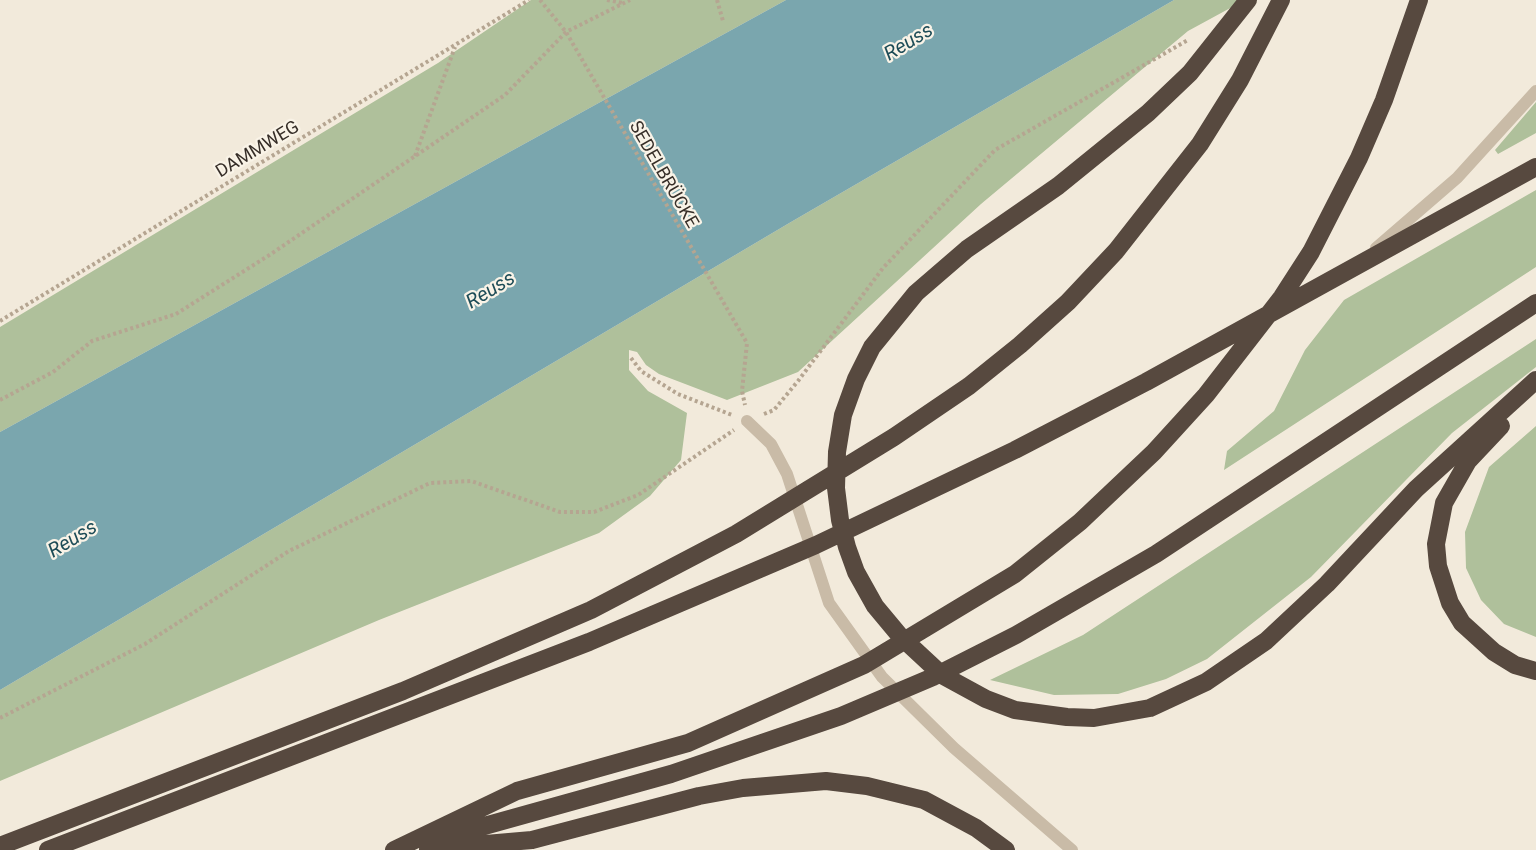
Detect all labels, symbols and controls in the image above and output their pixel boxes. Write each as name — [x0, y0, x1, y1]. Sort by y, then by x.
water label: Reuss — [880, 19, 938, 67]
street label: DAMMWEG — [212, 117, 304, 183]
street label: SEDELBRÜCKE — [624, 118, 702, 232]
water label: Reuss — [462, 267, 520, 315]
water label: Reuss — [44, 516, 102, 564]

